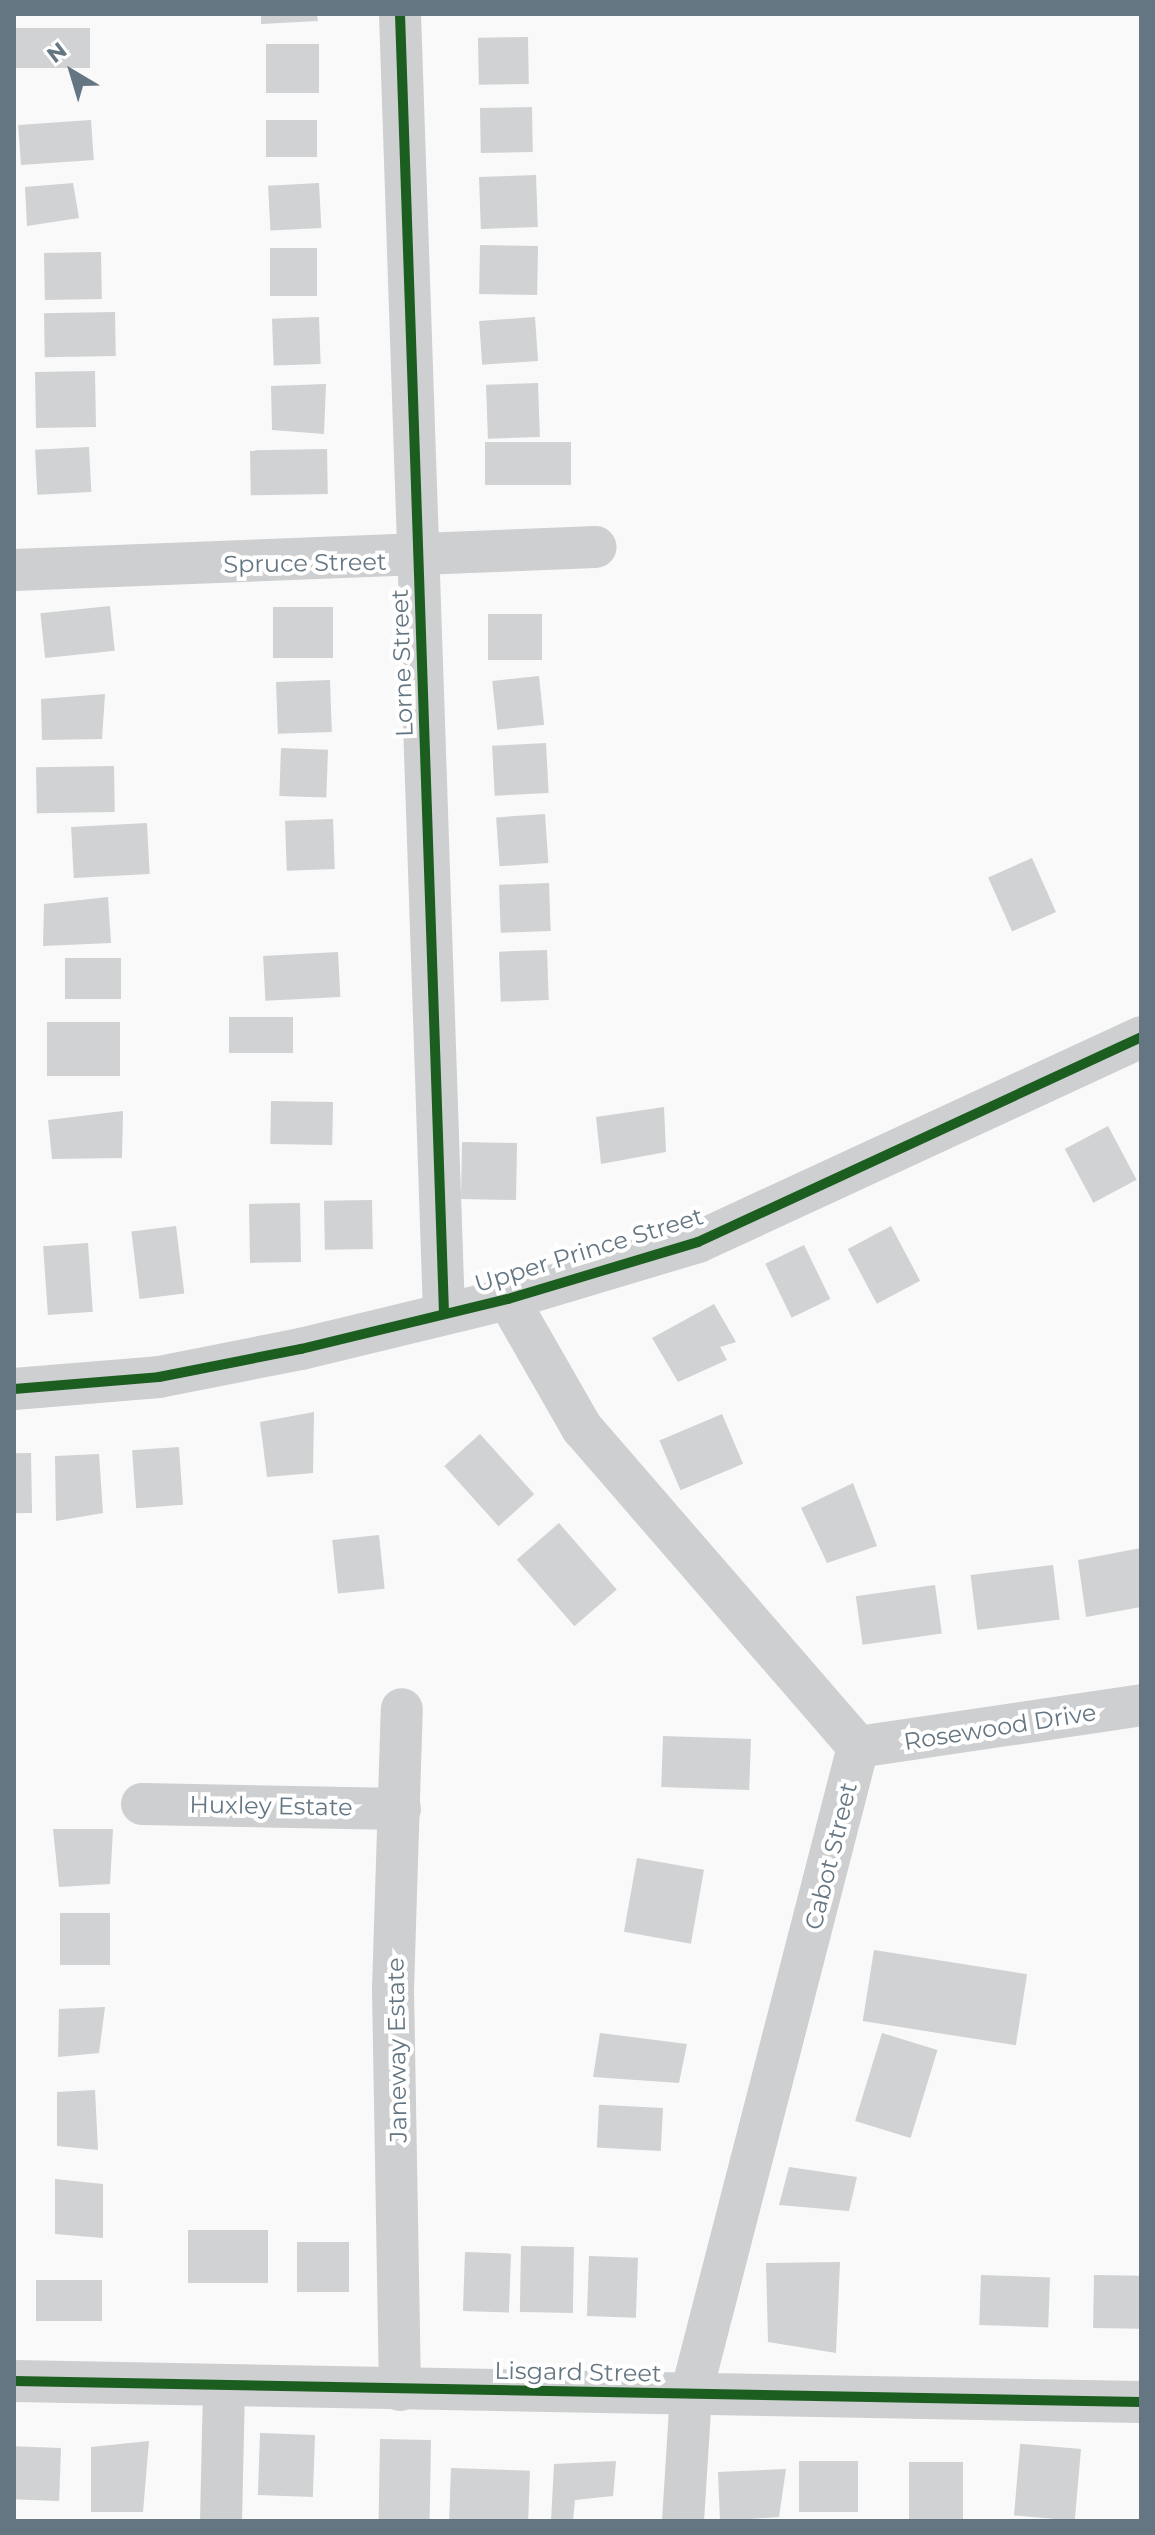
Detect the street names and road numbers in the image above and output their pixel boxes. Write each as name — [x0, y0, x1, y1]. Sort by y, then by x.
street label: Spruce Street — [223, 547, 387, 579]
street label: Lorne Street — [385, 589, 419, 737]
street label: Upper Prince Street — [471, 1202, 707, 1298]
street label: Rosewood Drive — [902, 1698, 1098, 1756]
street label: Cabot Street — [799, 1779, 863, 1933]
street label: Huxley Estate — [189, 1790, 353, 1822]
street label: Janeway Estate — [381, 1957, 413, 2143]
street label: Lisgard Street — [494, 2356, 662, 2388]

